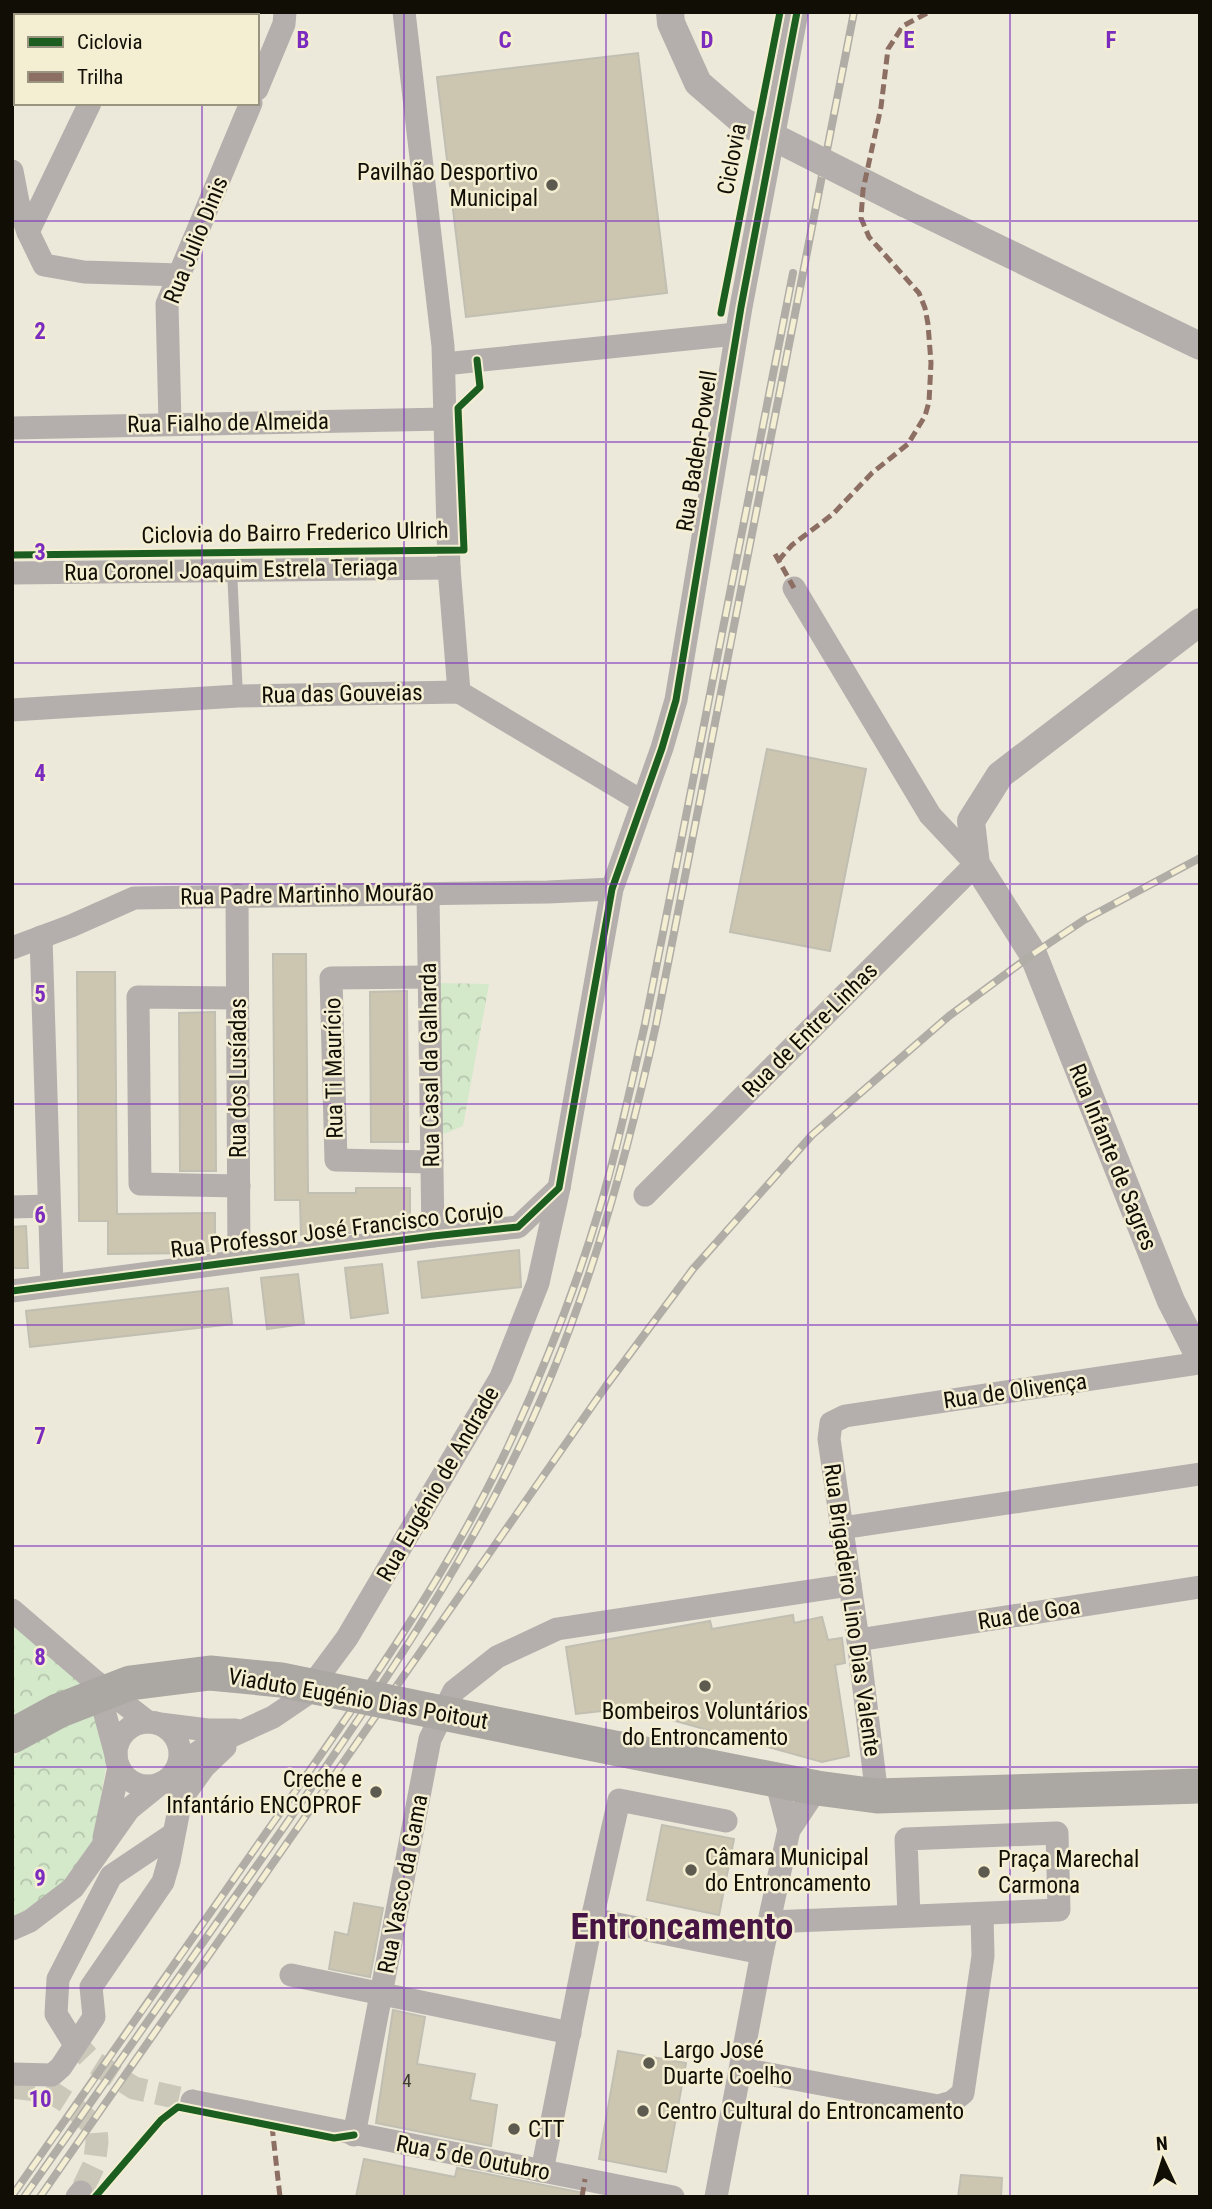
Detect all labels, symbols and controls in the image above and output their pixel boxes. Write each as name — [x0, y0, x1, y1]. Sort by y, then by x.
legend — [14, 14, 259, 105]
text: B — [297, 27, 309, 54]
text: C — [498, 27, 512, 54]
text: D — [701, 27, 714, 54]
text: E — [903, 27, 915, 54]
text: F — [1106, 27, 1117, 54]
text: Ciclovia — [77, 30, 143, 54]
text: Trilha — [77, 65, 123, 89]
street label: Ciclovia — [712, 121, 752, 197]
place label: Pavilhão Desportivo Municipal — [357, 159, 538, 212]
street label: Rua Julio Dinis — [158, 173, 234, 307]
marker: Pavilhão Desportivo Municipal — [544, 177, 560, 193]
text: 2 — [34, 318, 46, 345]
street label: Rua Baden-Powell — [671, 369, 723, 533]
street label: Rua Fialho de Almeida — [127, 408, 329, 438]
street label: Ciclovia do Bairro Frederico Ulrich — [141, 517, 449, 549]
text: 3 — [34, 539, 46, 566]
street label: Rua Coronel Joaquim Estrela Teriaga — [64, 554, 398, 586]
street label: Rua das Gouveias — [261, 679, 423, 709]
text: 4 — [34, 760, 46, 787]
street label: Rua Padre Martinho Mourão — [180, 879, 434, 911]
street label: Rua de Entre-Linhas — [737, 957, 883, 1103]
street label: Rua Casal da Galharda — [415, 962, 445, 1168]
text: 5 — [34, 981, 46, 1008]
street label: Rua Ti Maurício — [319, 997, 349, 1139]
street label: Rua dos Lusíadas — [225, 998, 252, 1158]
street label: Rua Infante de Sagres — [1063, 1060, 1163, 1254]
street label: Rua Professor José Francisco Corujo — [169, 1196, 505, 1264]
text: 6 — [34, 1202, 46, 1229]
street label: Rua de Olivença — [941, 1368, 1089, 1414]
street label: Rua Eugénio de Andrade — [371, 1382, 505, 1586]
text: 7 — [34, 1423, 46, 1450]
street label: Rua Brigadeiro Lino Dias Valente — [818, 1462, 886, 1758]
street label: Rua de Goa — [976, 1593, 1082, 1635]
text: 8 — [34, 1644, 46, 1671]
street label: Viaduto Eugénio Dias Poitout — [226, 1663, 490, 1735]
marker: Bombeiros Voluntários do Entroncamento — [697, 1678, 713, 1694]
place label: Bombeiros Voluntários do Entroncamento — [602, 1698, 808, 1751]
place label: Creche e Infantário ENCOPROF — [166, 1766, 362, 1819]
marker: Creche e Infantário ENCOPROF — [368, 1784, 384, 1800]
street label: Rua Vasco da Gama — [372, 1792, 434, 1976]
place label: Câmara Municipal do Entroncamento — [705, 1844, 871, 1897]
place label: Praça Marechal Carmona — [998, 1846, 1139, 1899]
marker: Câmara Municipal do Entroncamento — [683, 1862, 699, 1878]
marker: Praça Marechal Carmona — [976, 1864, 992, 1880]
text: 9 — [34, 1865, 46, 1892]
district label: Entroncamento — [571, 1905, 793, 1948]
place label: Largo José Duarte Coelho — [663, 2037, 792, 2090]
marker: Largo José Duarte Coelho — [641, 2055, 657, 2071]
house number: 4 — [402, 2069, 412, 2092]
text: 10 — [28, 2086, 52, 2113]
place label: Centro Cultural do Entroncamento — [657, 2098, 964, 2125]
marker: Centro Cultural do Entroncamento — [635, 2103, 651, 2119]
place label: CTT — [528, 2116, 565, 2143]
marker: CTT — [506, 2121, 522, 2137]
north arrow — [1128, 2125, 1198, 2195]
street label: Rua 5 de Outubro — [394, 2130, 552, 2186]
text: N — [1155, 2132, 1168, 2155]

